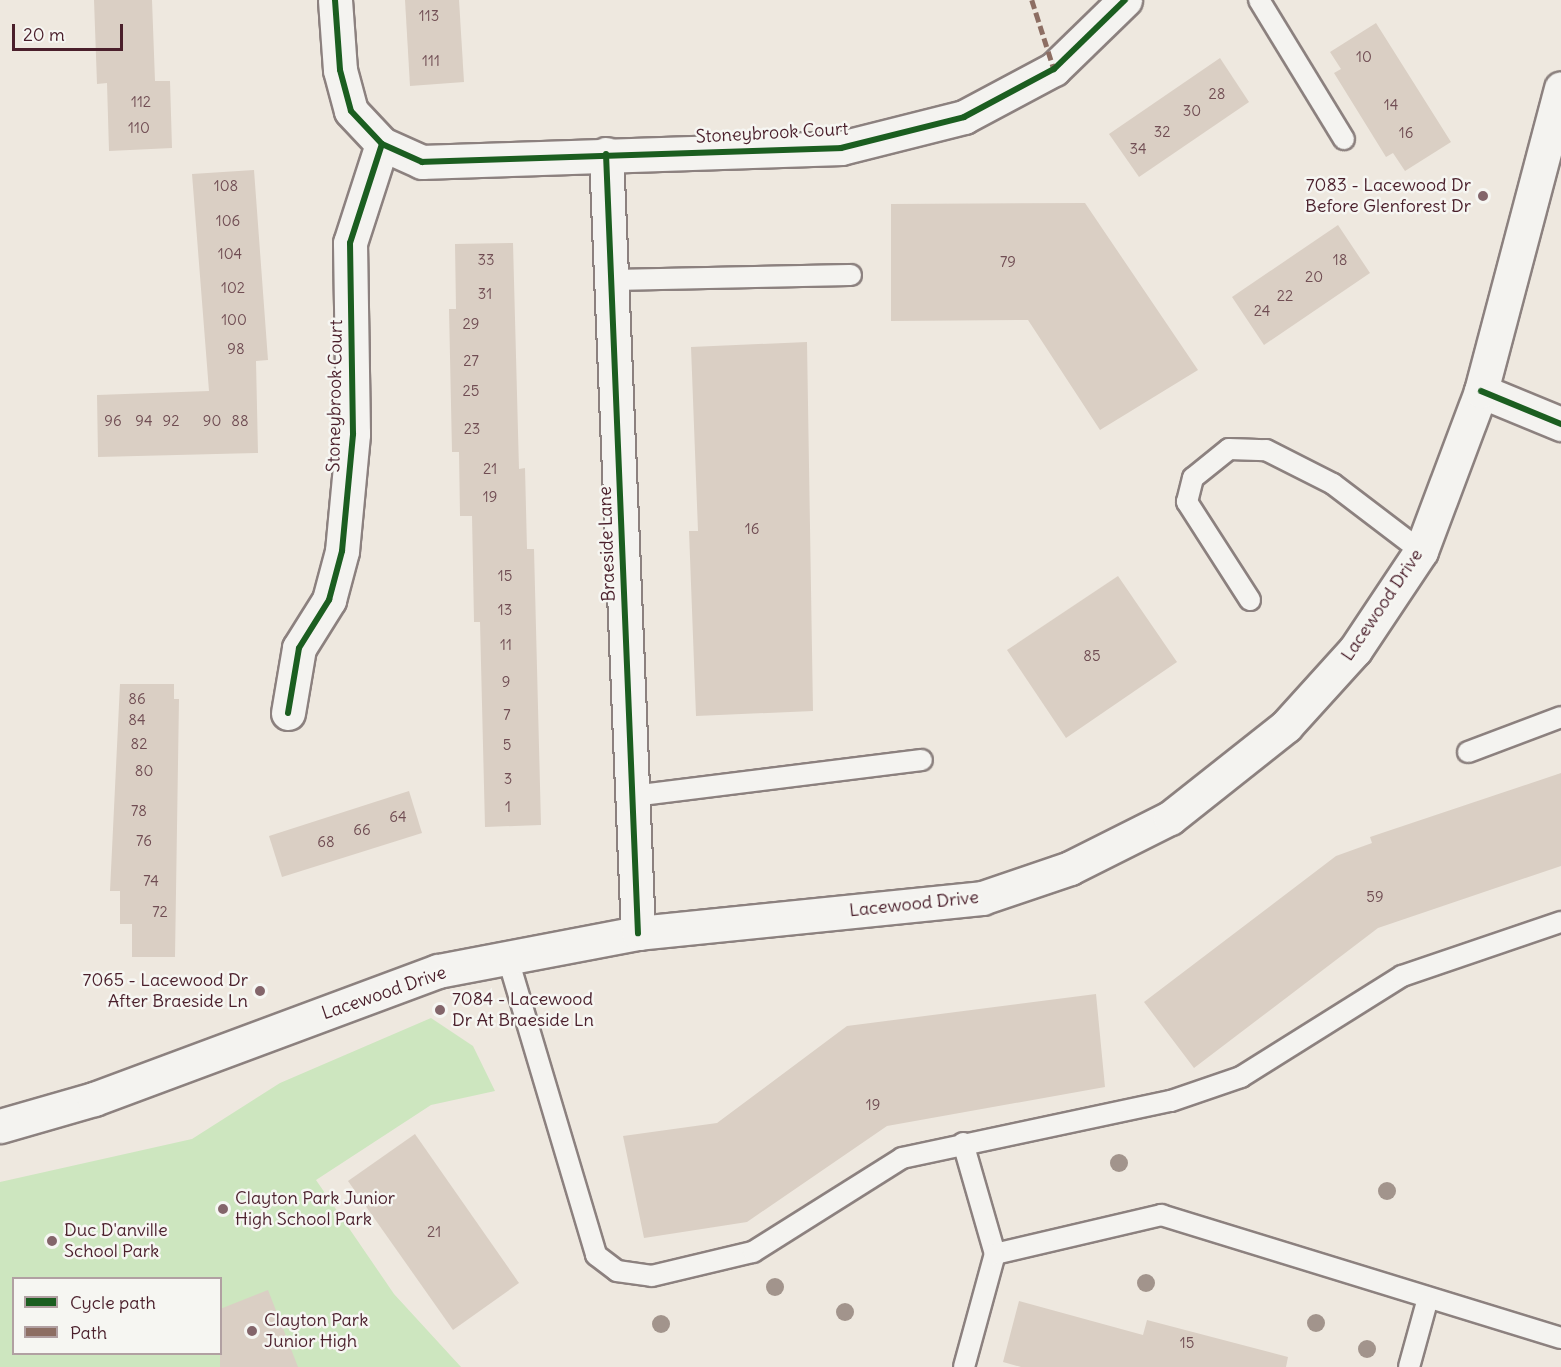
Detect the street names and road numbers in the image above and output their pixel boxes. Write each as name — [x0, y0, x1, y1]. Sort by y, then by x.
street label: Stoneybrook Court — [695, 118, 849, 148]
street label: Stoneybrook Court — [323, 319, 347, 473]
street label: Braeside Lane — [594, 486, 620, 602]
street label: Lacewood Drive — [1337, 545, 1427, 665]
street label: Lacewood Drive — [848, 886, 980, 922]
street label: Lacewood Drive — [319, 962, 449, 1024]

